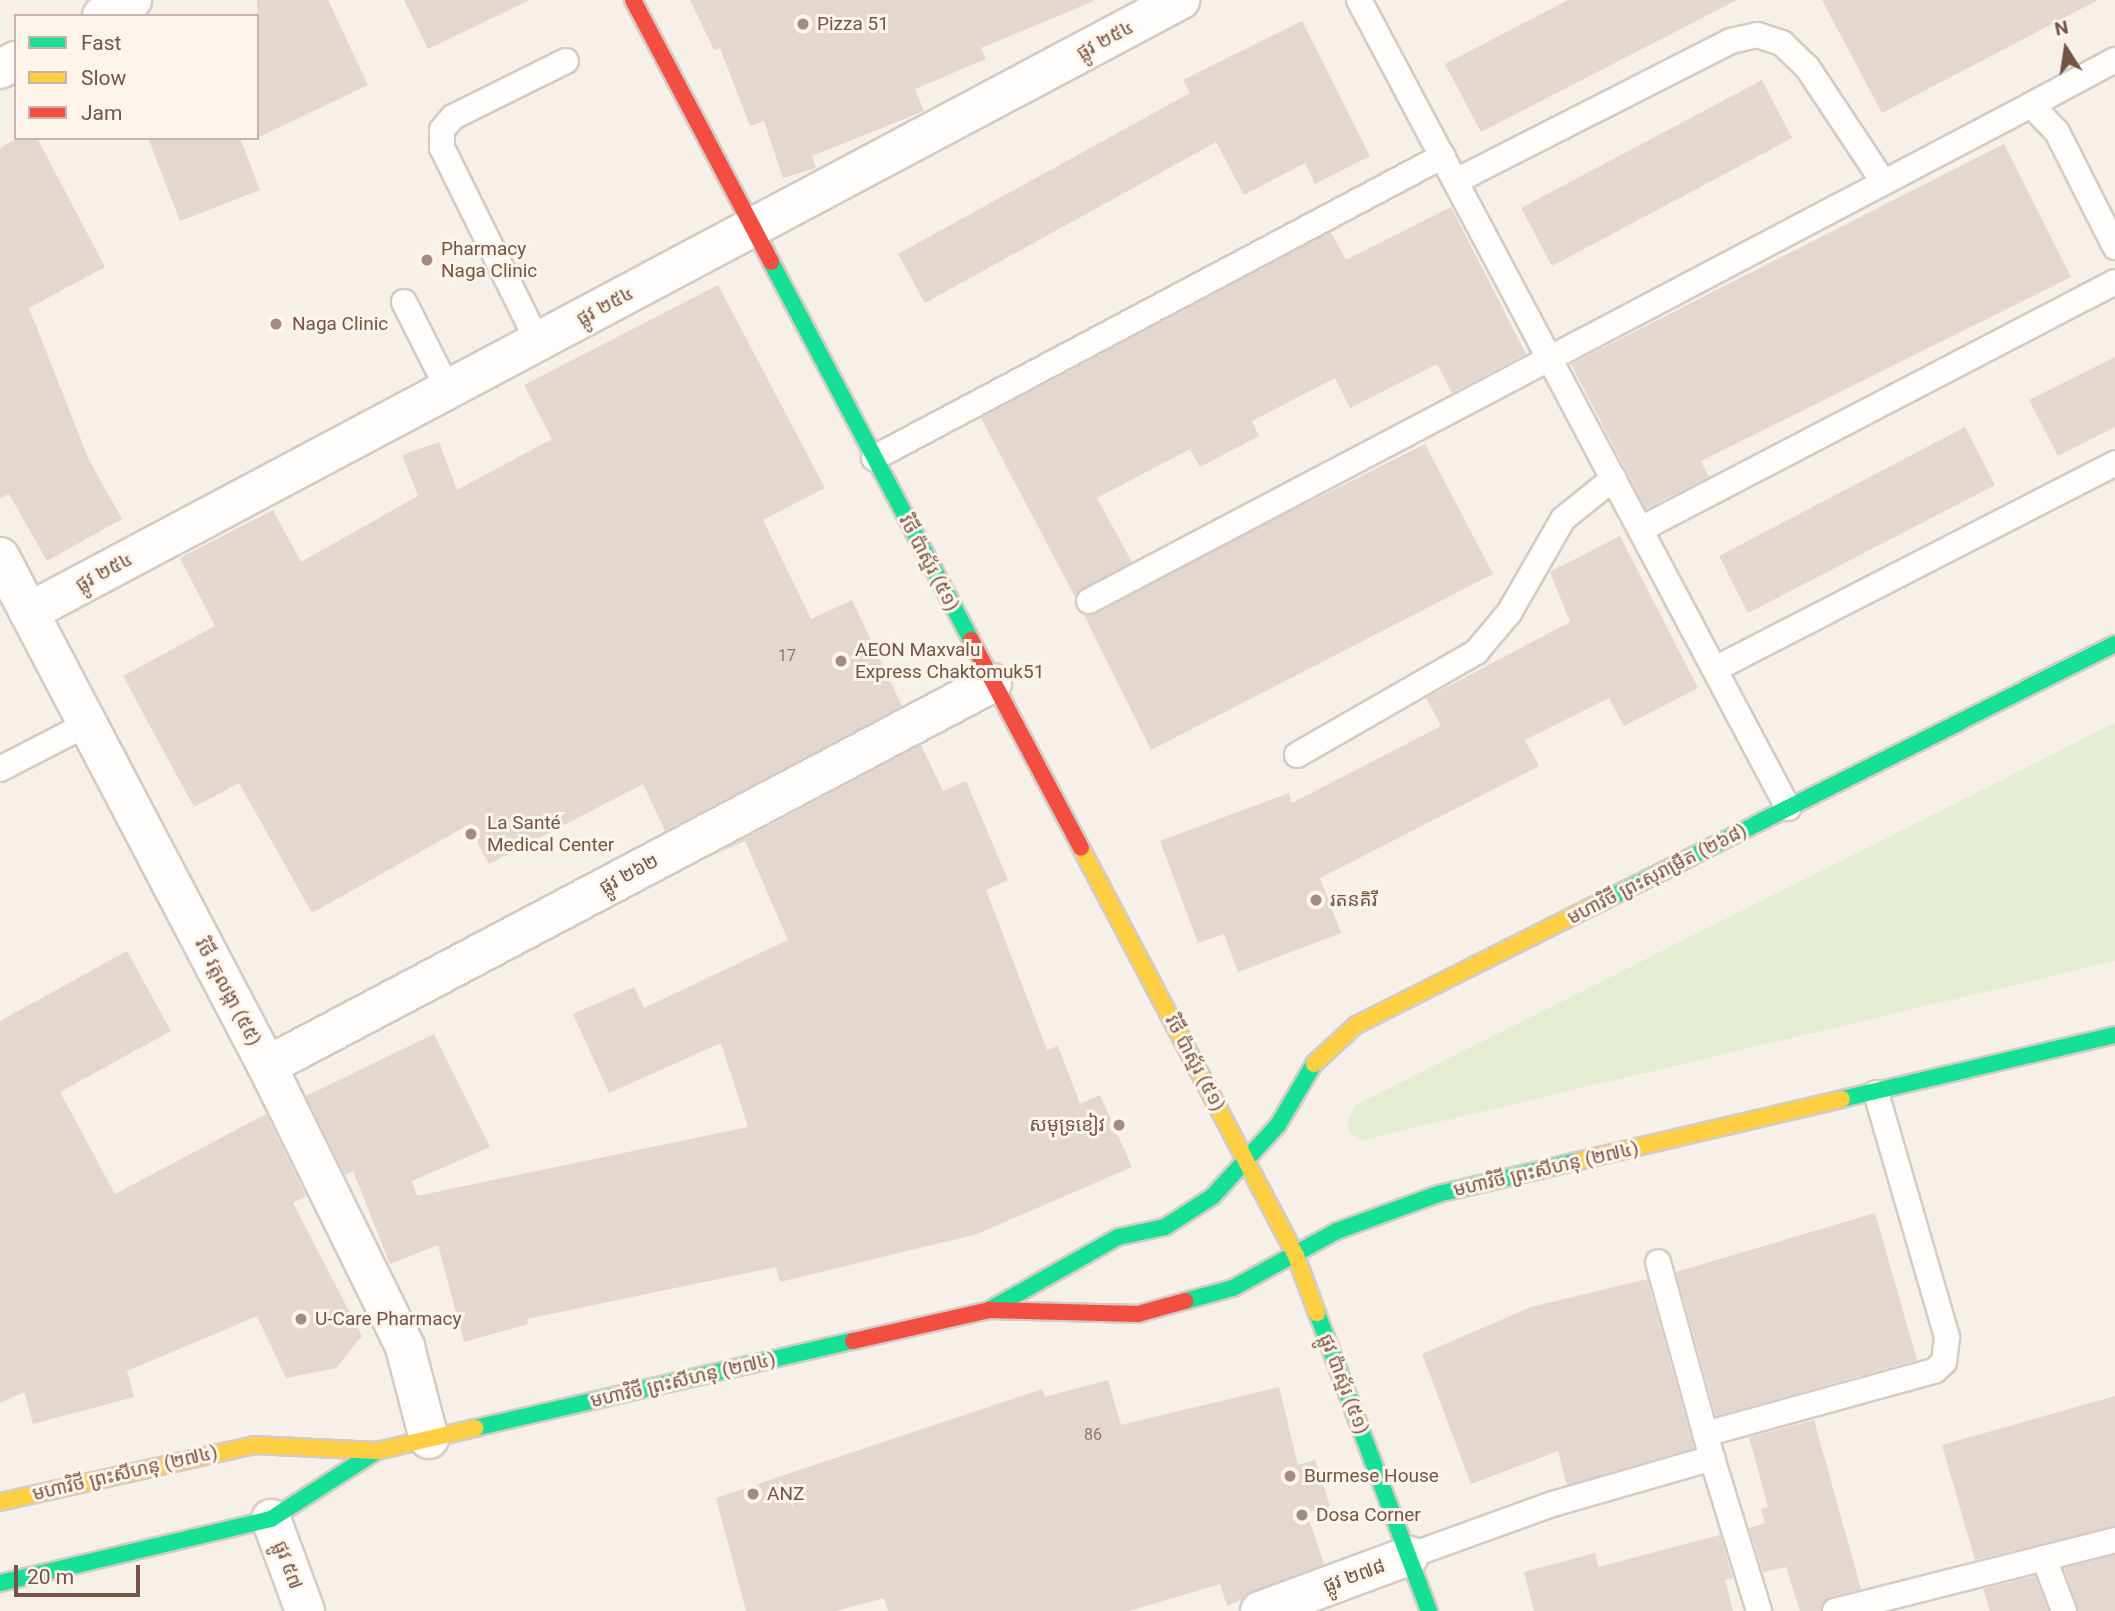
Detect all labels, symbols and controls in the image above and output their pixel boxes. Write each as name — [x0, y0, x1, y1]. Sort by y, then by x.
place label: Pizza 51 — [817, 13, 889, 35]
legend — [14, 14, 259, 140]
north arrow — [2031, 14, 2101, 84]
text: N — [2053, 15, 2070, 41]
marker: Pizza 51 — [795, 16, 811, 32]
street label: ផ្លូវ ២៥៤ — [1073, 16, 1137, 64]
text: Fast — [81, 31, 121, 55]
text: Slow — [81, 66, 126, 90]
text: Jam — [81, 101, 122, 125]
place label: Pharmacy Naga Clinic — [441, 238, 537, 282]
marker: Pharmacy Naga Clinic — [419, 252, 435, 268]
street label: ផ្លូវ ២៥៤ — [573, 282, 637, 330]
place label: Naga Clinic — [292, 313, 388, 335]
marker: Naga Clinic — [266, 314, 286, 334]
street label: វិថី ប៉ាស្ទ័រ (៥១) — [894, 511, 964, 615]
street label: ផ្លូវ ២៥៤ — [72, 548, 136, 596]
place label: AEON Maxvalu Express Chaktomuk51 — [855, 639, 1044, 683]
house number: 17 — [778, 646, 796, 666]
marker: AEON Maxvalu Express Chaktomuk51 — [833, 653, 849, 669]
place label: La Santé Medical Center — [487, 812, 614, 856]
street label: មហាវិថី ព្រះសុរាម្រឹត (២៦៨) — [1564, 819, 1750, 929]
marker: La Santé Medical Center — [461, 824, 481, 844]
street label: ផ្លូវ ២៦២ — [596, 849, 662, 899]
place label: រតនគិរី — [1330, 889, 1377, 911]
marker: រតនគិរី — [1308, 892, 1324, 908]
street label: វិថី វត្តលង្កា (៥៥) — [190, 934, 266, 1050]
street label: វិថី ប៉ាស្ទ័រ (៥១) — [1160, 1011, 1230, 1115]
place label: សមុទ្រខៀវ — [1029, 1114, 1105, 1136]
marker: សមុទ្រខៀវ — [1111, 1117, 1127, 1133]
street label: មហាវិថី ព្រះសីហនុ (២៧៤) — [1451, 1137, 1641, 1201]
place label: U-Care Pharmacy — [315, 1308, 461, 1330]
marker: U-Care Pharmacy — [293, 1311, 309, 1327]
street label: ផ្លូវ ប៉ាស្ទ័រ (៥១) — [1314, 1331, 1374, 1437]
street label: មហាវិថី ព្រះសីហនុ (២៧៤) — [588, 1348, 778, 1412]
house number: 86 — [1084, 1425, 1102, 1445]
street label: មហាវិថី ព្រះសីហនុ (២៧៤) — [30, 1441, 220, 1505]
place label: Burmese House — [1304, 1465, 1439, 1487]
marker: Burmese House — [1282, 1468, 1298, 1484]
place label: ANZ — [767, 1483, 804, 1505]
marker: ANZ — [745, 1486, 761, 1502]
place label: Dosa Corner — [1316, 1504, 1421, 1526]
marker: Dosa Corner — [1294, 1507, 1310, 1523]
street label: ផ្លូវ ៥៧ — [269, 1538, 307, 1592]
scale bar — [18, 1552, 144, 1596]
street label: ផ្លូវ ២៧៨ — [1320, 1554, 1388, 1598]
text: 20 m — [27, 1565, 74, 1589]

